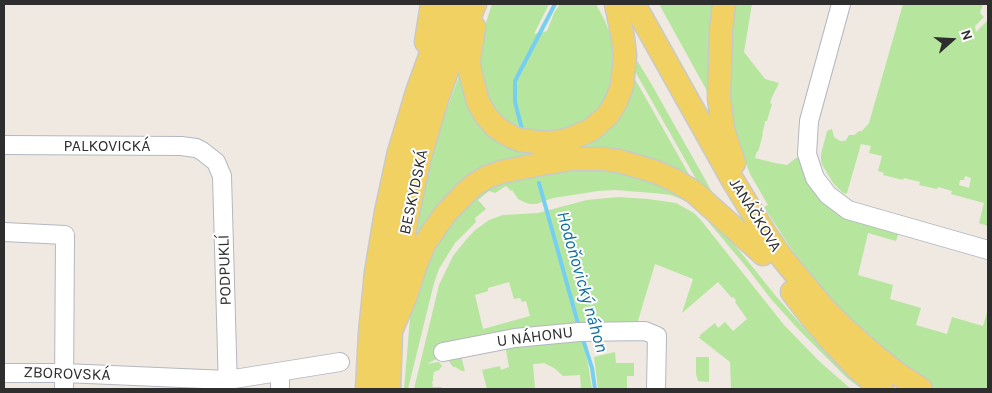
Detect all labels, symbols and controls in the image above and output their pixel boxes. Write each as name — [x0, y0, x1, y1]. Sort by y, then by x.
north arrow — [927, 15, 977, 65]
text: N — [957, 27, 976, 42]
street label: PALKOVICKÁ — [63, 136, 151, 156]
street label: BESKYDSKÁ — [396, 148, 432, 236]
street label: JANÁČKOVA — [725, 175, 785, 255]
water label: Hodoňovický náhon — [552, 209, 612, 355]
street label: PODPUKLÍ — [214, 234, 236, 306]
street label: U NÁHONU — [496, 323, 574, 351]
street label: ZBOROVSKÁ — [23, 363, 111, 385]

